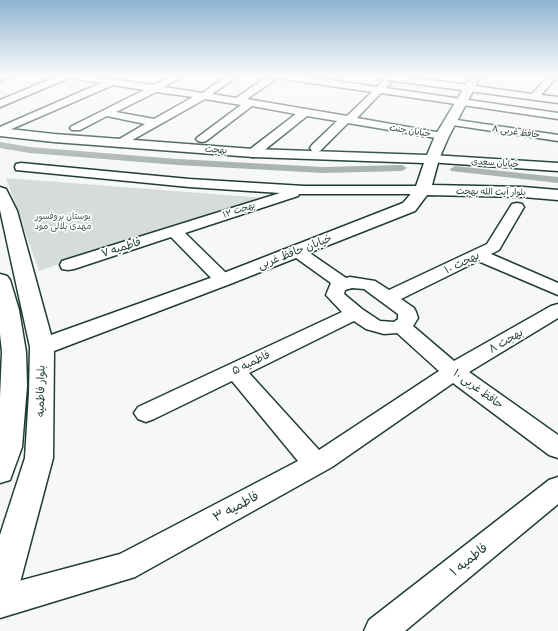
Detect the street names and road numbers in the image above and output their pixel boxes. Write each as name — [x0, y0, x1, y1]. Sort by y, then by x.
street label: خیابان جنت — [389, 122, 431, 140]
street label: حافظ غربی ۸ — [491, 123, 541, 141]
street label: بهجت — [205, 144, 227, 156]
street label: خیابان سعدی — [471, 156, 519, 170]
street label: بلوار آیت الله بهجت — [456, 186, 526, 198]
street label: بهجت ۱۲ — [221, 200, 257, 220]
street label: خیابان حافظ غربی — [256, 232, 334, 272]
street label: فاطمیه ۷ — [99, 235, 143, 261]
street label: بهجت ۱۰ — [442, 249, 482, 277]
street label: بهجت ۸ — [487, 326, 525, 356]
street label: فاطمیه ۵ — [230, 348, 272, 378]
street label: بلوار فاطمیه — [34, 365, 48, 417]
street label: حافظ غربی ۱۰ — [450, 366, 506, 412]
street label: فاطمیه ۳ — [210, 488, 262, 526]
street label: فاطمیه ۱ — [447, 540, 491, 580]

